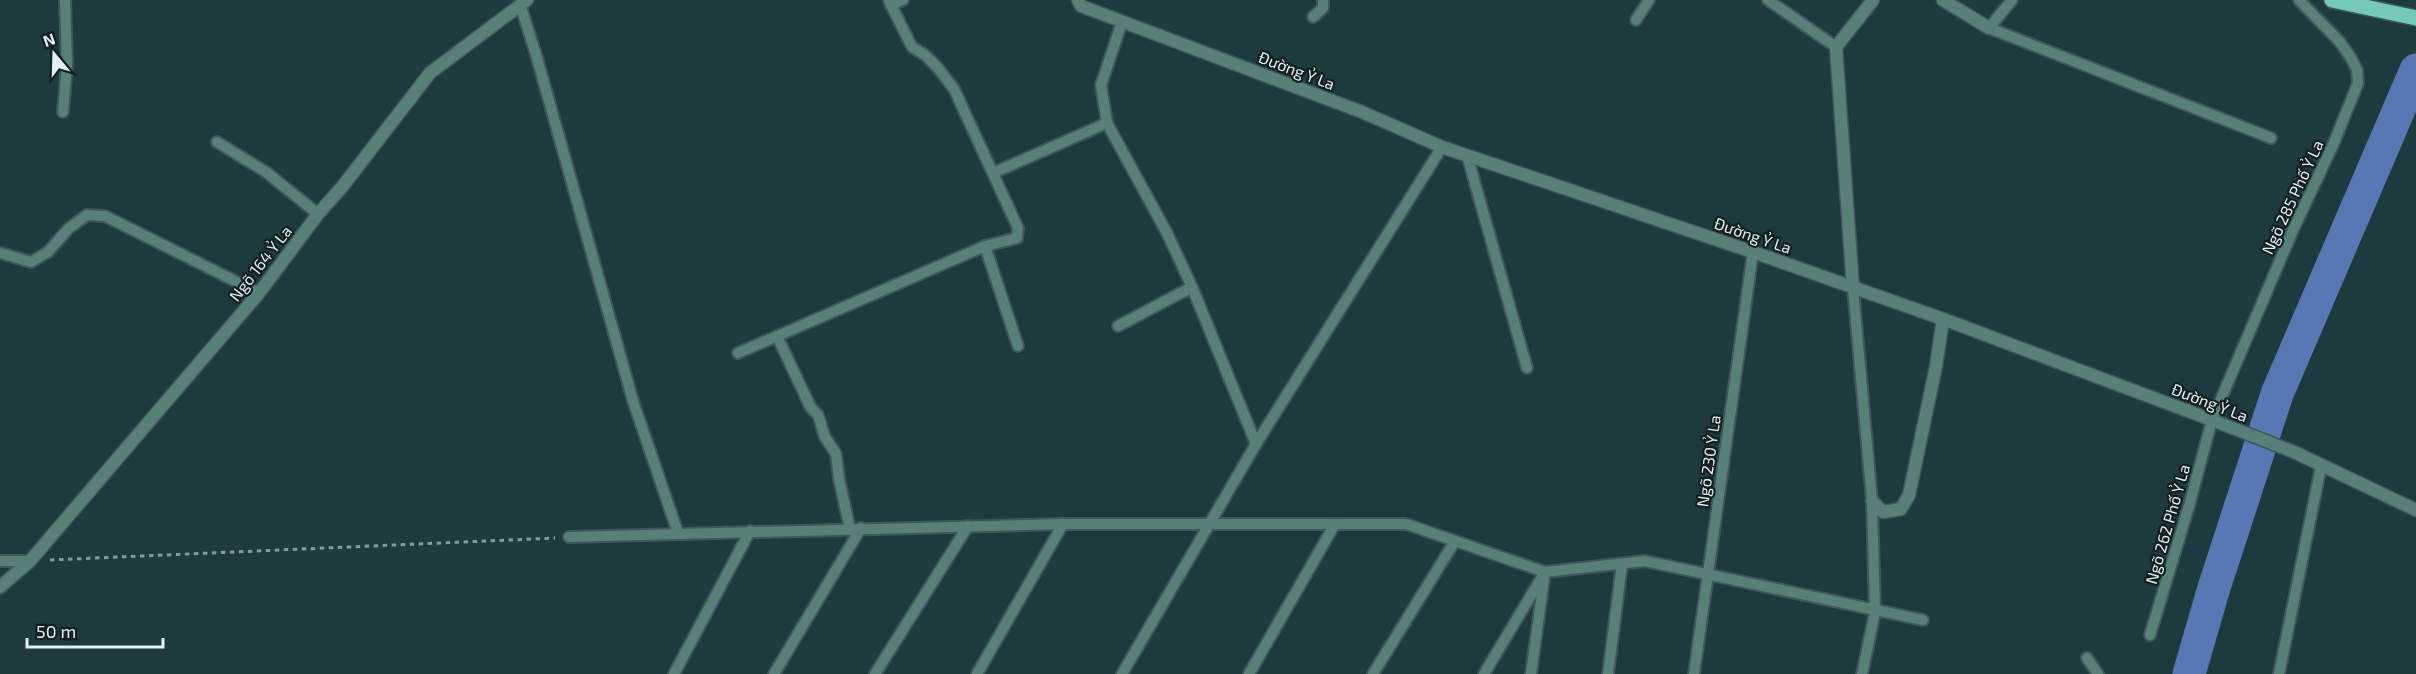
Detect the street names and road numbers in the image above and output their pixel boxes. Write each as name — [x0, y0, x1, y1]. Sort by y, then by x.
street label: Đường Ỷ La — [1256, 47, 1338, 93]
street label: Ngõ 285 Phố Ỷ La — [2257, 137, 2327, 257]
street label: Đường Ỷ La — [1712, 213, 1794, 257]
street label: Ngõ 164 Ỷ La — [225, 221, 295, 305]
street label: Đường Ỷ La — [2169, 379, 2251, 425]
street label: Ngõ 230 Ỷ La — [1692, 414, 1724, 508]
street label: Ngõ 262 Phố Ỷ La — [2141, 462, 2193, 586]

